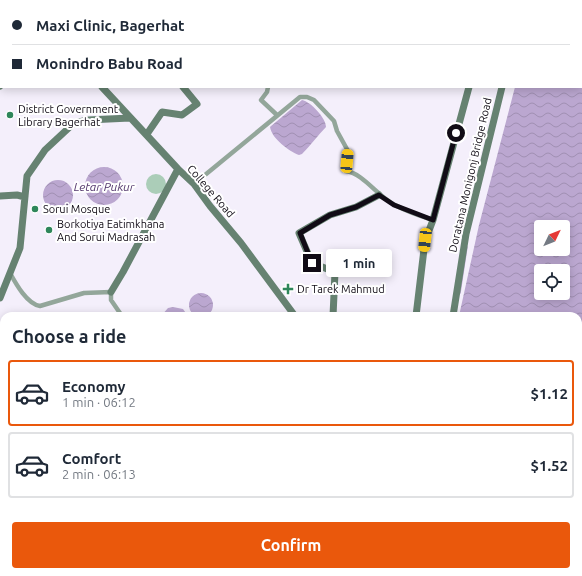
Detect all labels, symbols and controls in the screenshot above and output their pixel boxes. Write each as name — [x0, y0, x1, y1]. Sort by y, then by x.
text: Maxi Clinic, Bagerhat — [36, 17, 185, 34]
text: Monindro Babu Road — [36, 55, 183, 72]
street label: Doratana Monigonj Bridge Road — [446, 97, 494, 253]
place label: District Government Library Bagerhat — [18, 103, 119, 128]
marker: District Government Library Bagerhat — [5, 110, 15, 120]
route start — [447, 124, 465, 142]
car — [340, 149, 354, 173]
street label: College Road — [185, 162, 237, 220]
water label: Letar Pukur — [74, 180, 135, 193]
place label: Sorui Mosque — [43, 203, 110, 215]
marker: Sorui Mosque — [30, 204, 40, 214]
place label: Borkotiya Eatimkhana And Sorui Madrasah — [57, 218, 165, 243]
north arrow — [534, 220, 570, 256]
map controls — [534, 220, 570, 300]
marker: Borkotiya Eatimkhana And Sorui Madrasah — [44, 225, 54, 235]
car — [418, 227, 432, 253]
callout: 1 min — [326, 249, 392, 277]
route end — [303, 254, 321, 272]
text: 1 min — [343, 256, 375, 270]
button: locate — [534, 264, 570, 300]
marker: Dr Tarek Mahmud — [282, 283, 294, 295]
place label: Dr Tarek Mahmud — [297, 283, 385, 295]
text: Choose a ride — [12, 326, 126, 346]
icon: car — [14, 375, 50, 411]
text: Economy — [62, 378, 126, 395]
text: $1.12 — [530, 385, 568, 402]
text: 1 min · 06:12 — [62, 395, 136, 409]
icon: car — [14, 447, 50, 483]
text: Comfort — [62, 450, 121, 467]
text: $1.52 — [530, 457, 568, 474]
text: 2 min · 06:13 — [62, 467, 136, 481]
button: Confirm — [12, 522, 570, 568]

